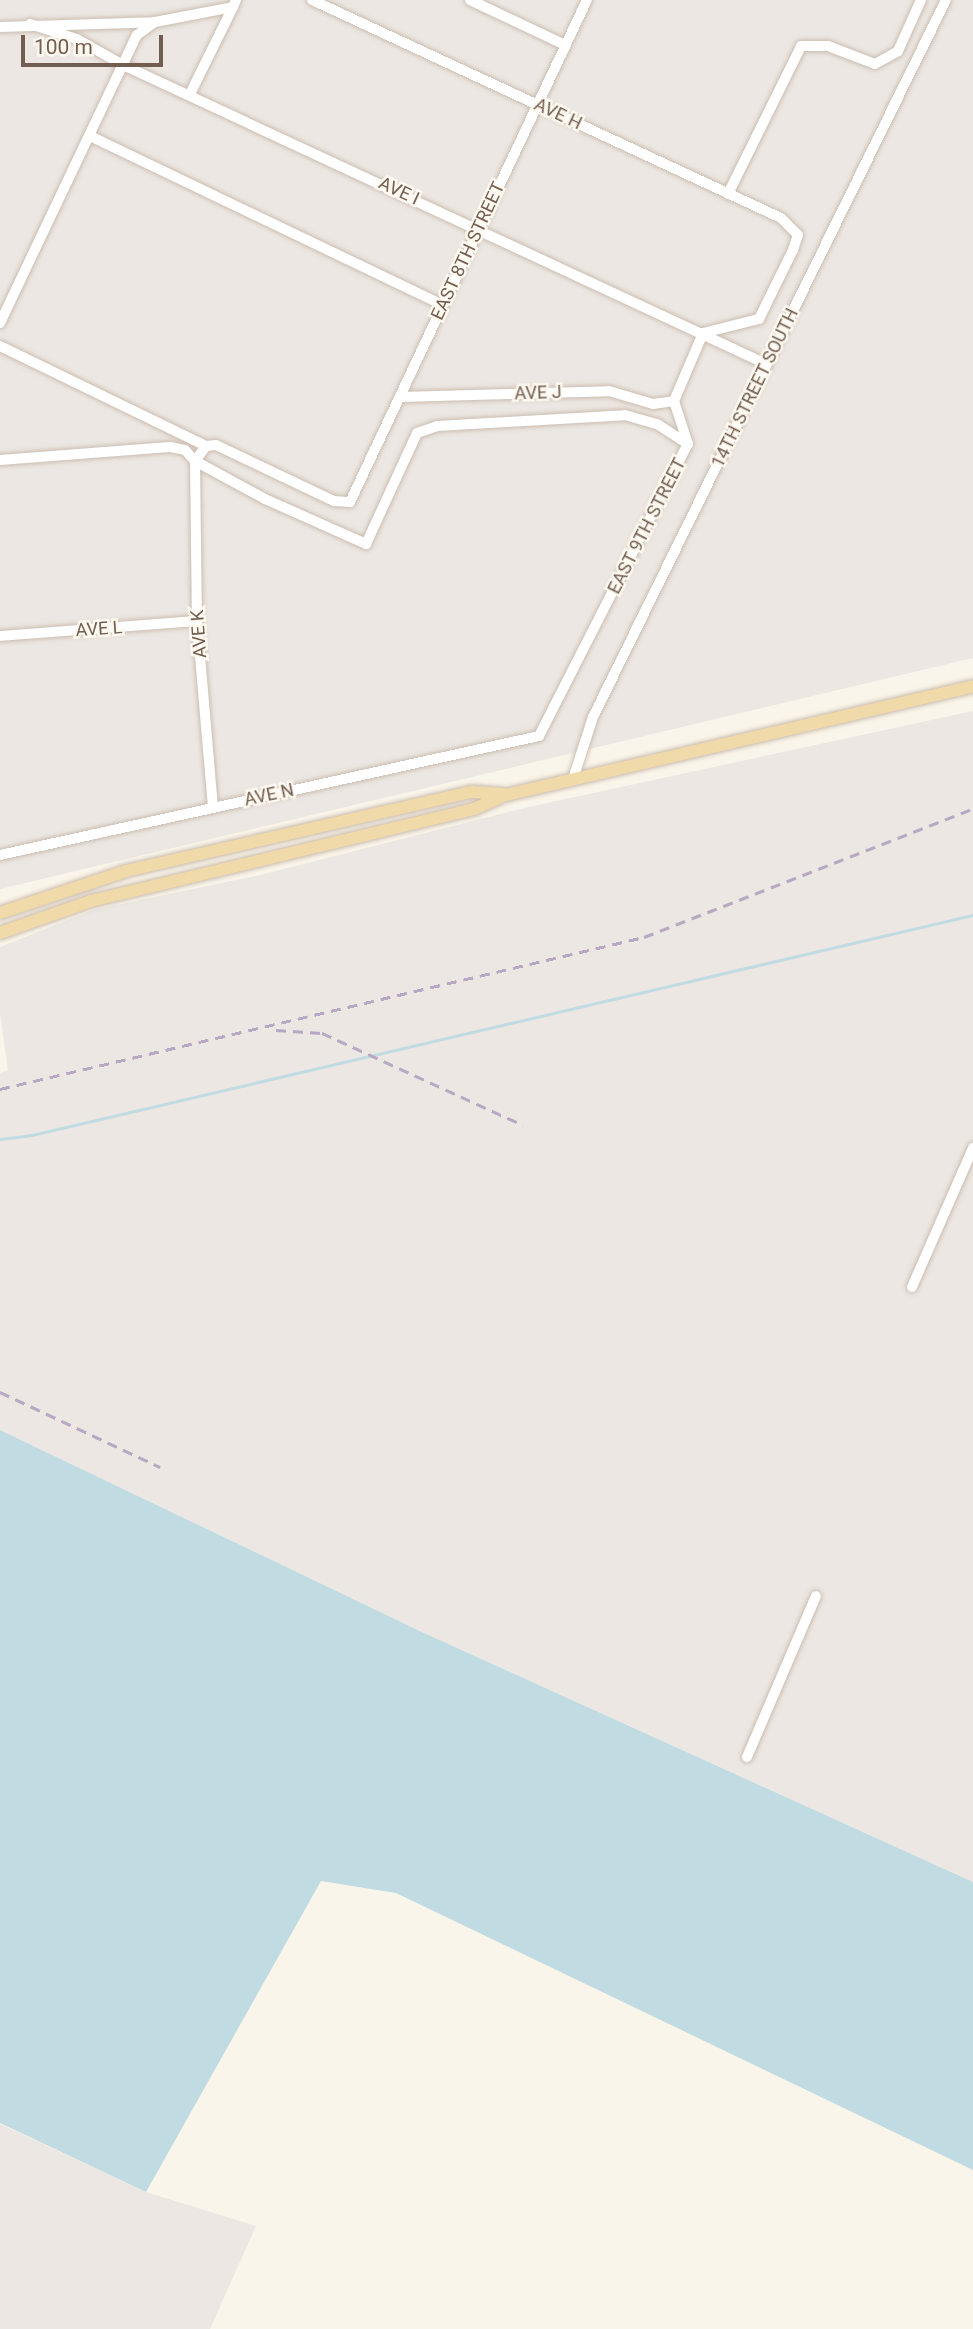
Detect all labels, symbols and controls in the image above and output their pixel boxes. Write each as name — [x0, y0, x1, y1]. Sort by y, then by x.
scale bar — [24, 21, 166, 65]
text: 100 m — [34, 35, 93, 59]
street label: AVE H — [531, 94, 585, 134]
street label: AVE I — [375, 172, 423, 210]
street label: EAST 8TH STREET — [427, 178, 509, 324]
street label: 14TH STREET SOUTH — [707, 305, 803, 471]
street label: AVE J — [514, 381, 562, 405]
street label: EAST 9TH STREET — [603, 454, 691, 598]
street label: AVE K — [187, 609, 211, 659]
street label: AVE L — [75, 617, 123, 641]
street label: AVE N — [242, 779, 296, 811]

